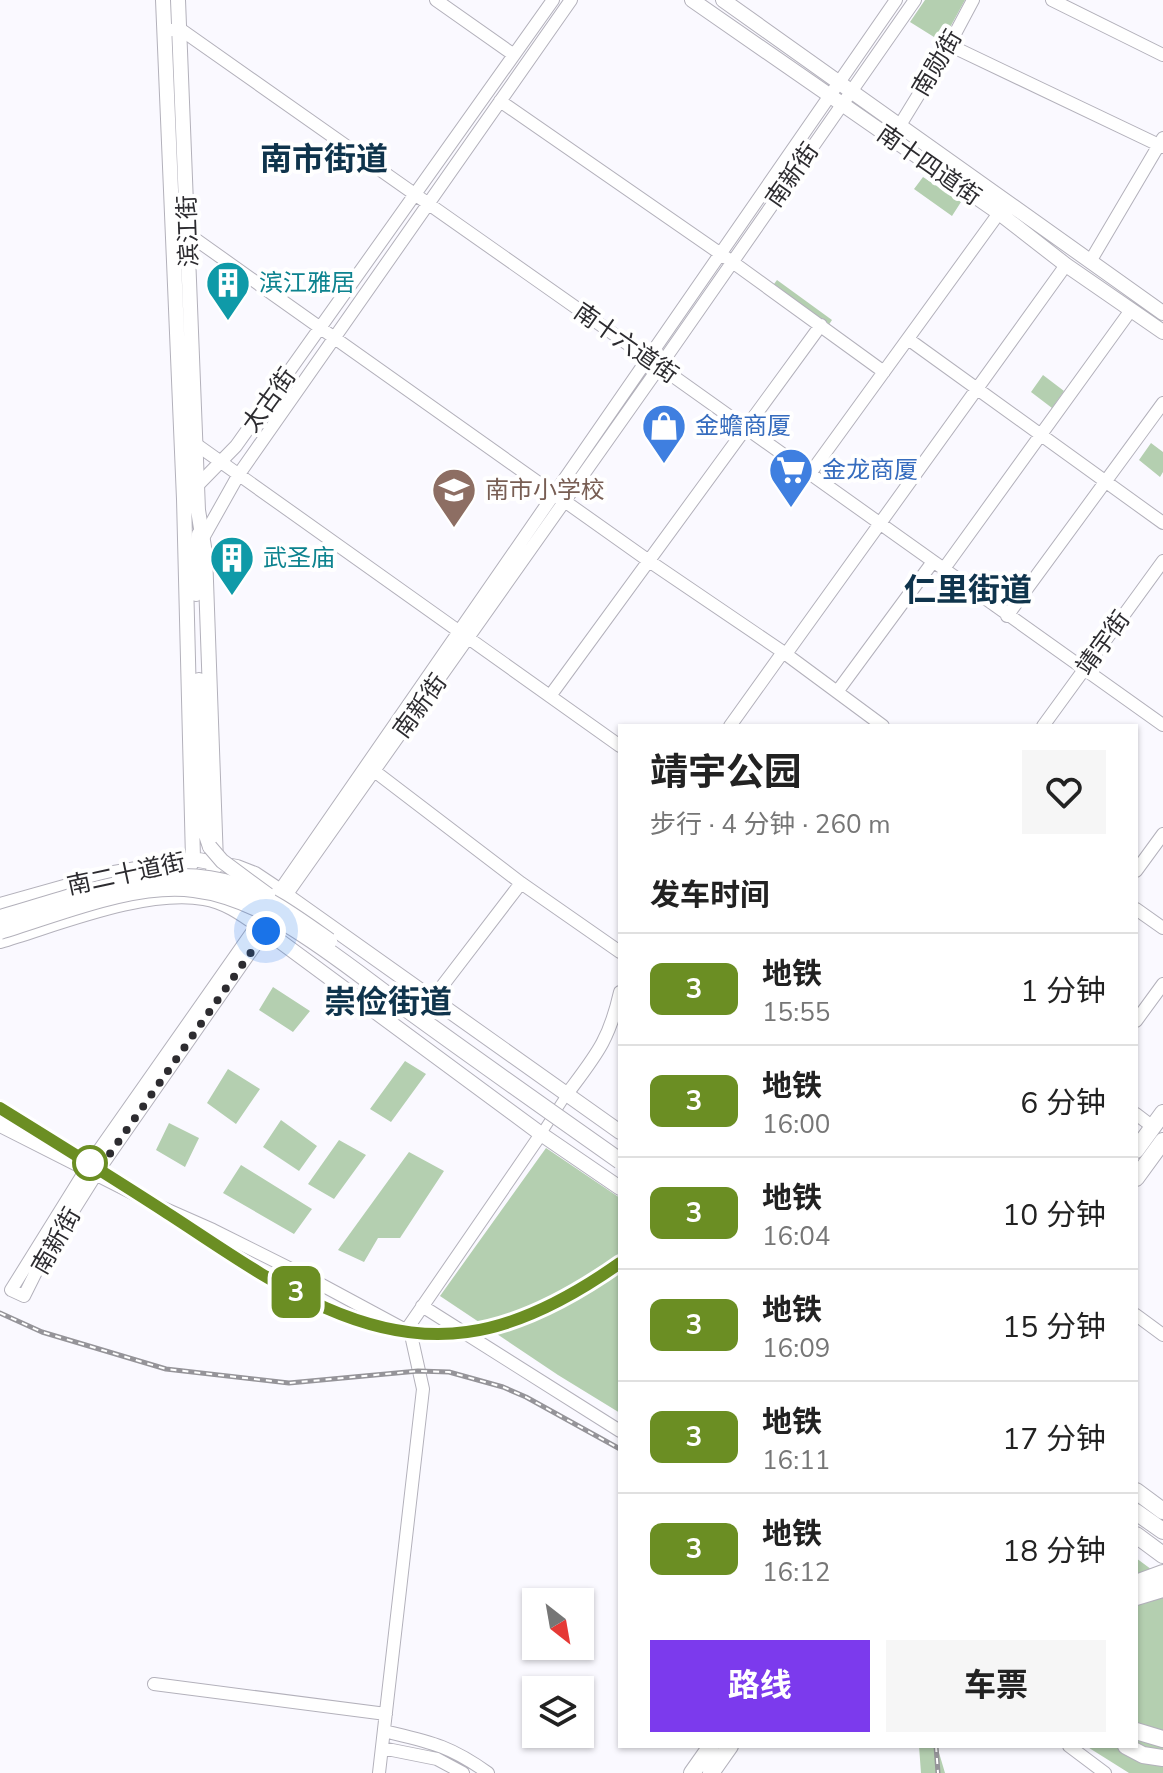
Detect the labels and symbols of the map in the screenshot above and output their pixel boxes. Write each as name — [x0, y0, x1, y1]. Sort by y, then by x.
street label: 南勋街 — [905, 24, 969, 102]
street label: 南十四道街 — [871, 117, 987, 213]
street label: 南新街 — [758, 136, 826, 214]
district label: 南市街道 — [260, 138, 388, 181]
street label: 滨江街 — [171, 194, 205, 268]
building icon: 滨江雅居 — [204, 259, 252, 322]
place label: 滨江雅居 — [259, 267, 355, 299]
street label: 南十六道街 — [568, 295, 684, 391]
street label: 太古街 — [235, 361, 303, 439]
shop icon: 金蟾商厦 — [640, 402, 688, 465]
place label: 金蟾商厦 — [695, 410, 791, 442]
supermarket icon: 金龙商厦 — [767, 446, 815, 509]
place label: 金龙商厦 — [822, 454, 918, 486]
school or university icon: 南市小学校 — [430, 466, 478, 529]
place label: 南市小学校 — [485, 474, 605, 506]
building icon: 武圣庙 — [208, 534, 256, 597]
place label: 武圣庙 — [263, 542, 335, 574]
district label: 仁里街道 — [904, 569, 1032, 612]
street label: 靖宇街 — [1069, 604, 1137, 682]
street label: 南新街 — [386, 667, 454, 745]
street label: 南二十道街 — [64, 846, 188, 902]
your location — [246, 911, 286, 951]
district label: 崇俭街道 — [324, 981, 452, 1024]
unlabelled marker — [73, 1146, 107, 1180]
street label: 南新街 — [24, 1202, 88, 1280]
line badge: 3 — [270, 1266, 322, 1318]
north arrow — [522, 1588, 594, 1660]

